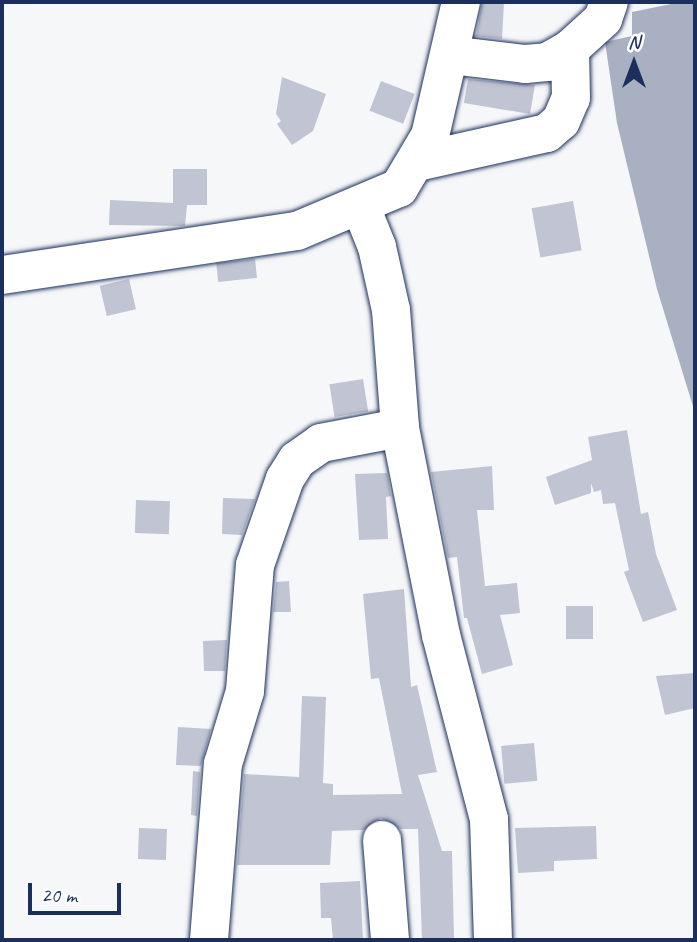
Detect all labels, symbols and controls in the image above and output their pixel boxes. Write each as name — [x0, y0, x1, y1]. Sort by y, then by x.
north arrow — [599, 28, 669, 98]
text: N — [628, 30, 640, 54]
scale bar — [32, 869, 124, 913]
text: 20 m — [41, 882, 77, 908]

